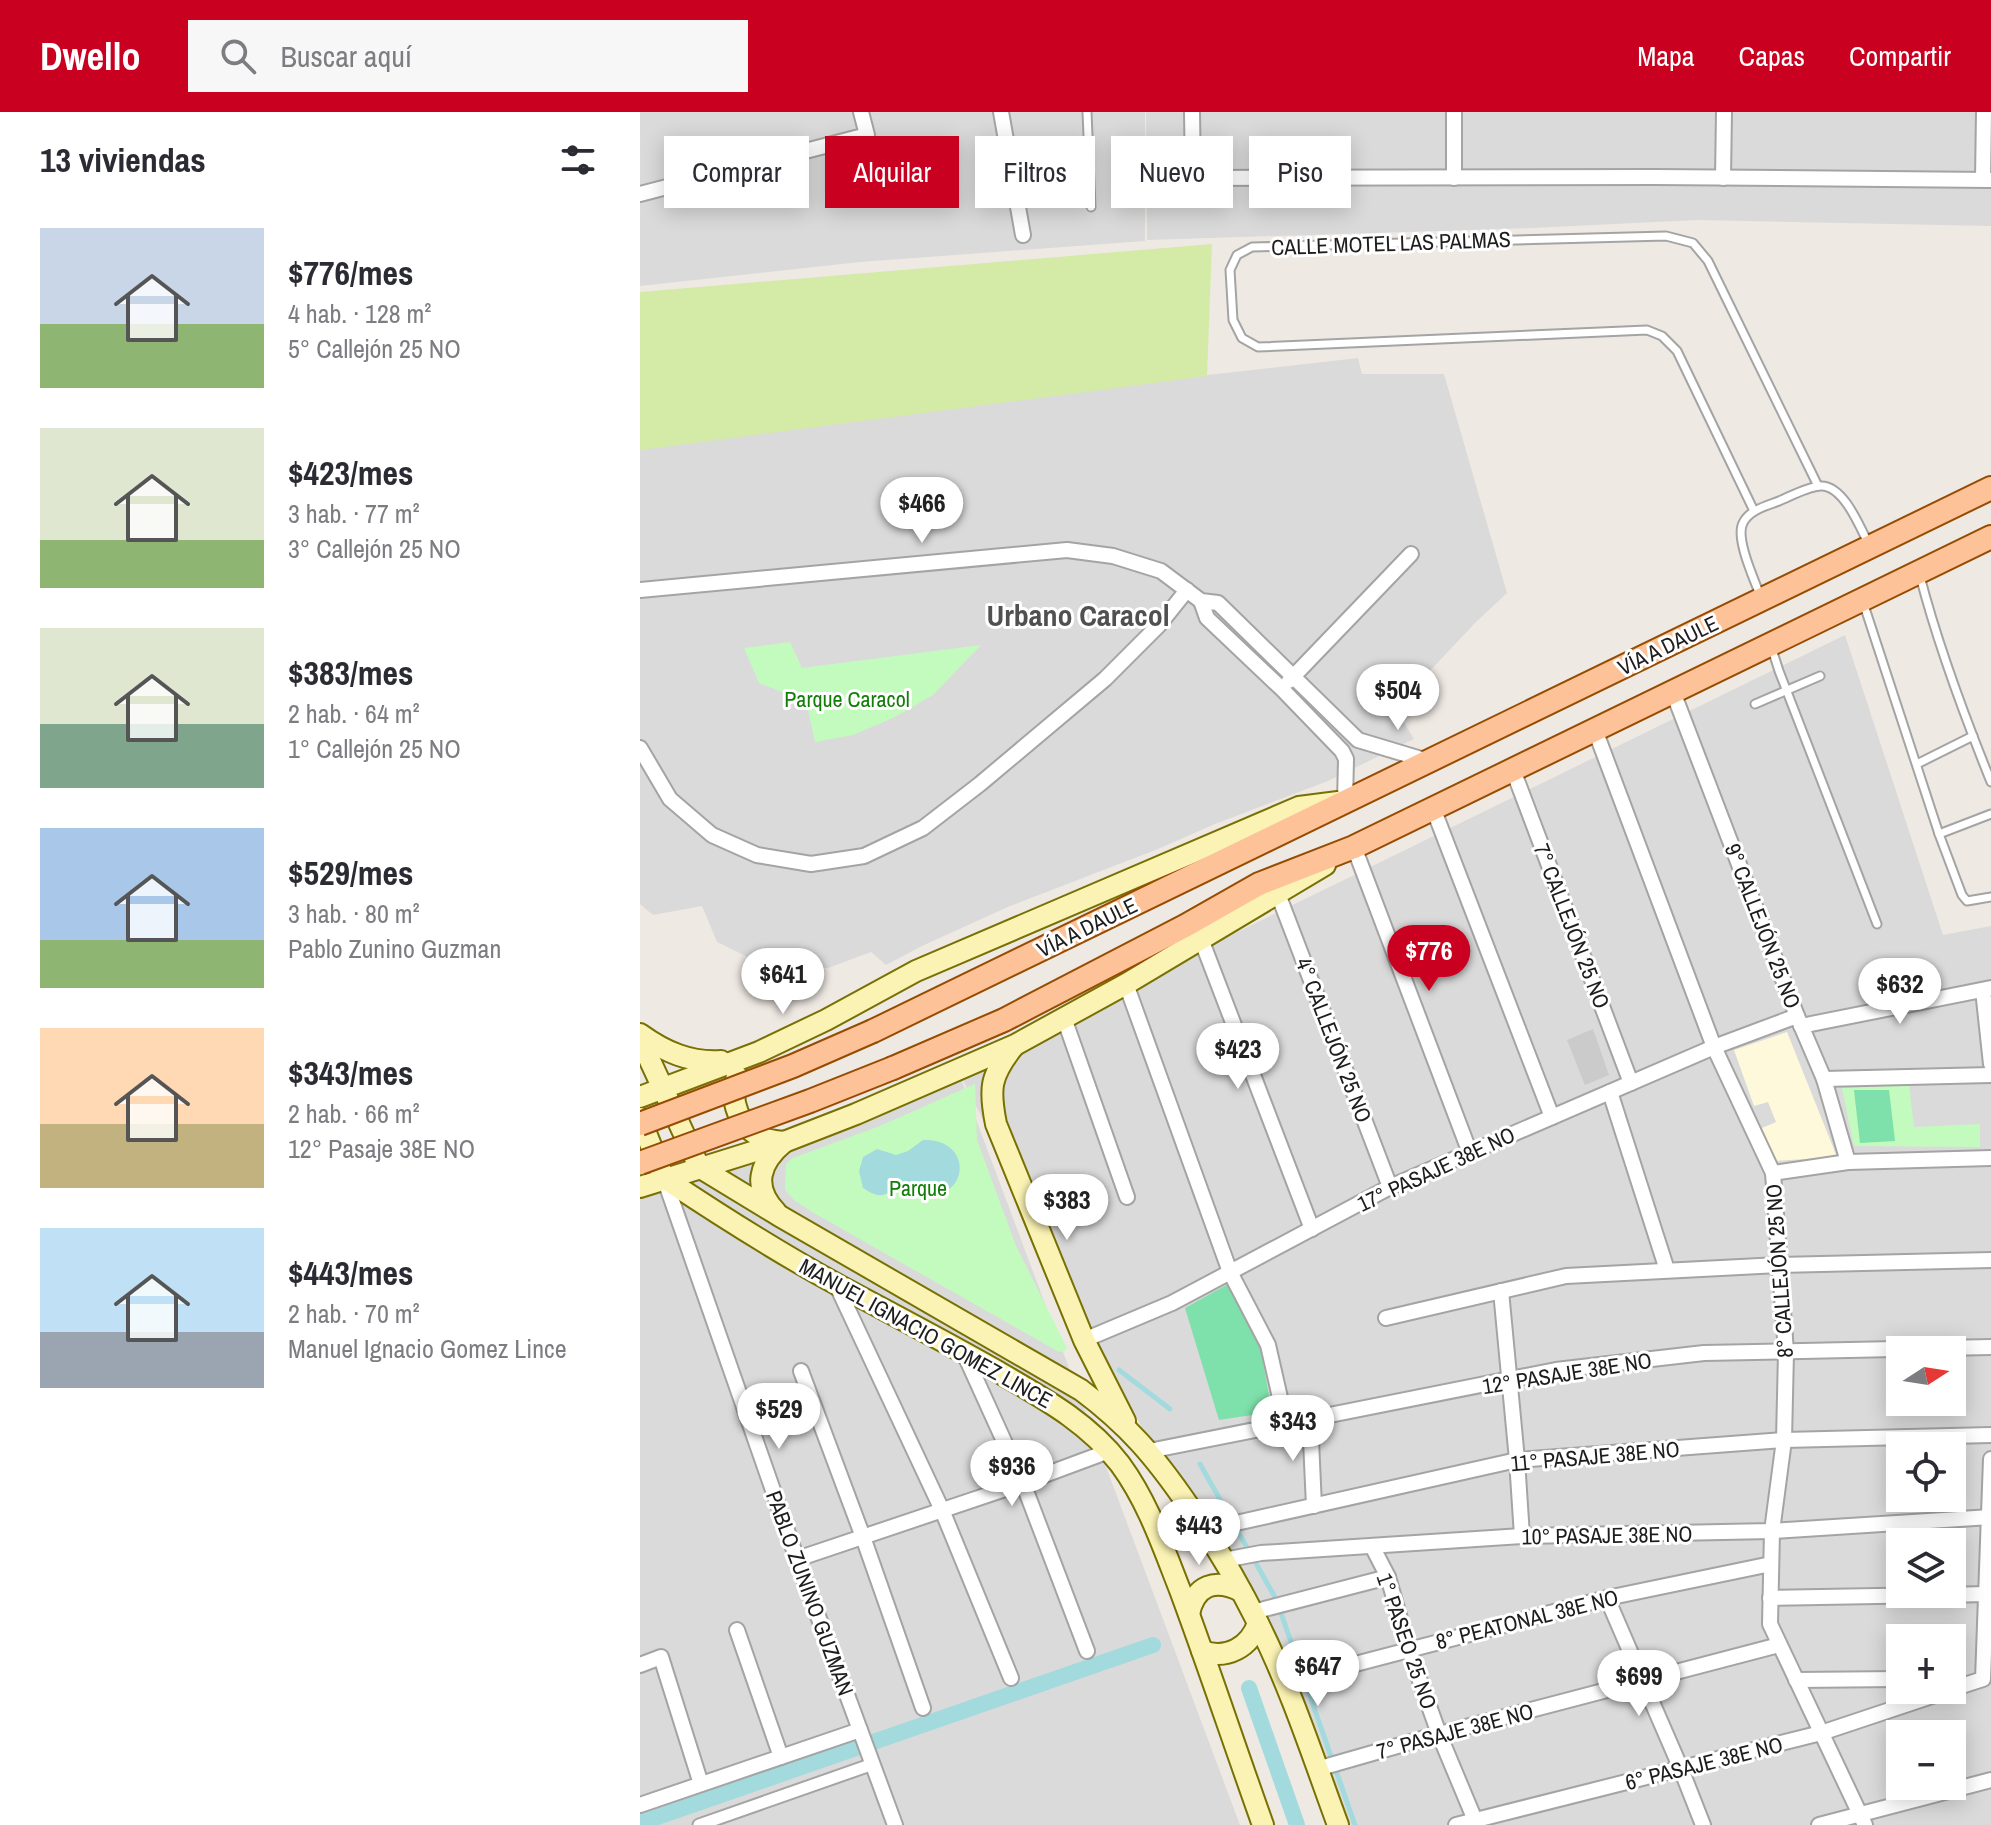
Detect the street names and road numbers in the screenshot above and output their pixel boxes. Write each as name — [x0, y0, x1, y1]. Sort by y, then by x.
street label: CALLE MOTEL LAS PALMAS — [1271, 224, 1511, 262]
street label: VÍA A DAULE — [1613, 608, 1723, 682]
street label: 7° CALLEJÓN 25 NO — [1527, 839, 1617, 1013]
street label: 9° CALLEJÓN 25 NO — [1718, 839, 1808, 1013]
street label: VÍA A DAULE — [1032, 890, 1142, 964]
street label: 4° CALLEJÓN 25 NO — [1289, 953, 1379, 1127]
street label: 17° PASAJE 38E NO — [1352, 1119, 1520, 1219]
street label: 8° CALLEJÓN 25 NO — [1758, 1183, 1800, 1359]
street label: MANUEL IGNACIO GOMEZ LINCE — [794, 1251, 1058, 1415]
street label: 12° PASAJE 38E NO — [1480, 1345, 1654, 1401]
street label: 11° PASAJE 38E NO — [1509, 1434, 1681, 1478]
street label: PABLO ZUNINO GUZMAN — [759, 1486, 861, 1700]
street label: 10° PASAJE 38E NO — [1521, 1519, 1693, 1551]
street label: 1° PASEO 25 NO — [1370, 1569, 1444, 1713]
street label: 8° PEATONAL 38E NO — [1433, 1582, 1621, 1656]
street label: 7° PASAJE 38E NO — [1373, 1696, 1537, 1766]
street label: 6° PASAJE 38E NO — [1622, 1729, 1786, 1797]

